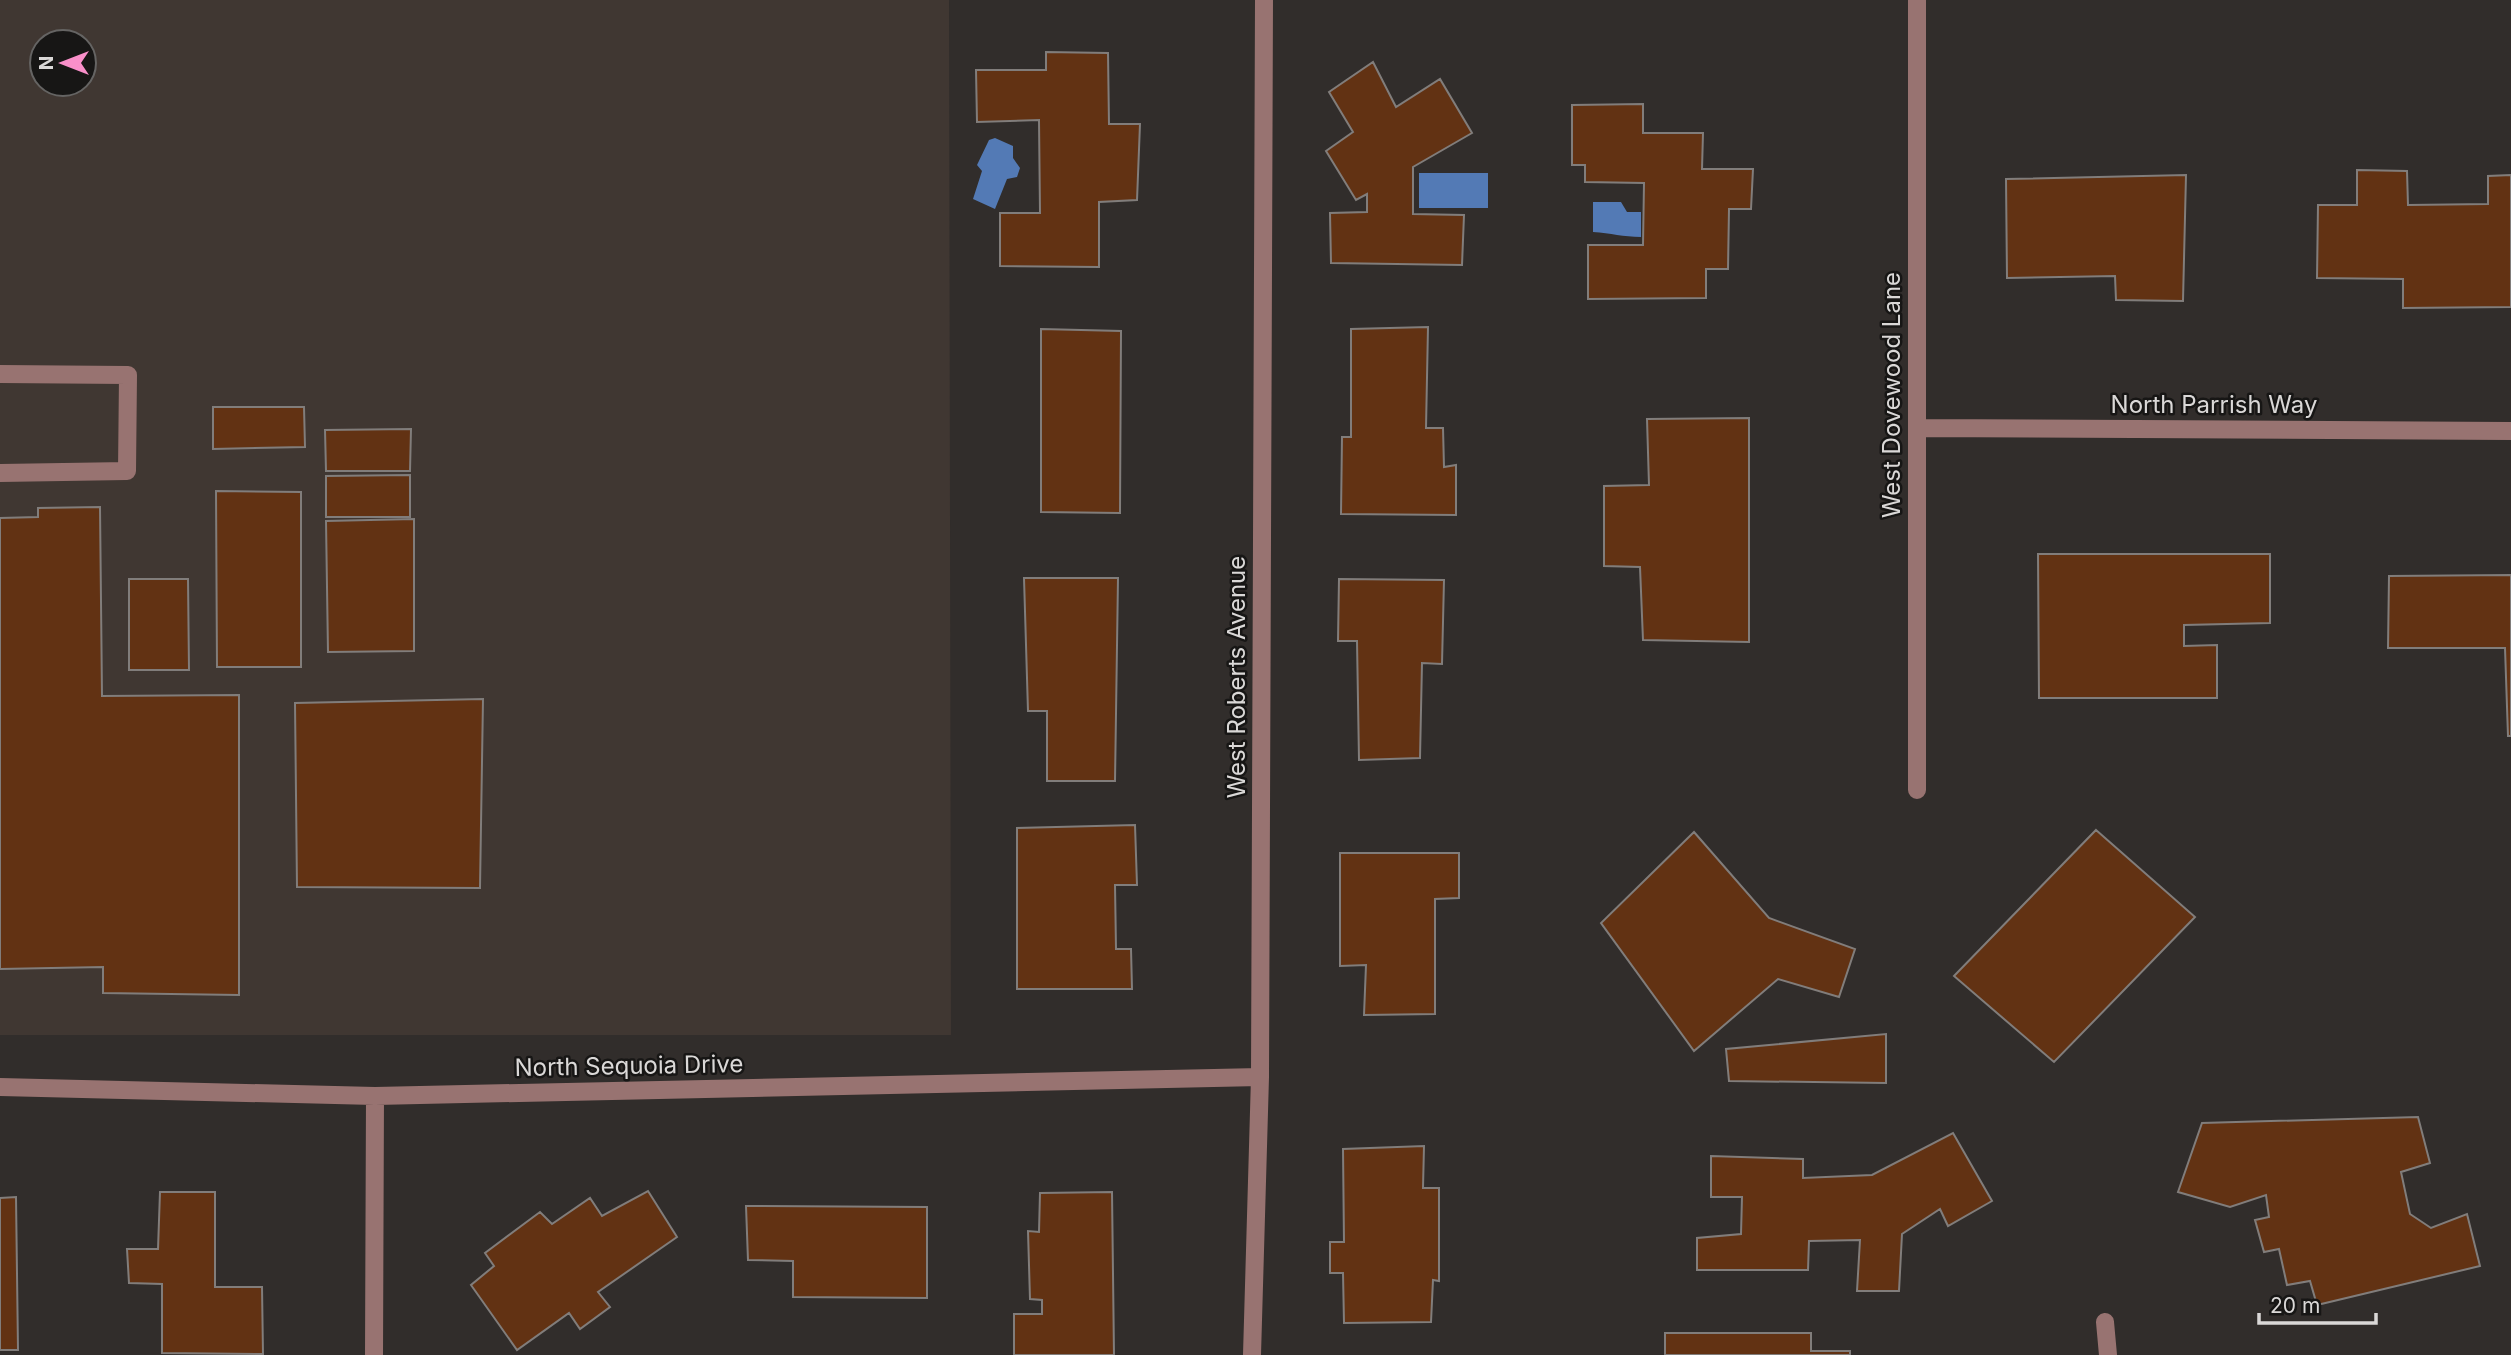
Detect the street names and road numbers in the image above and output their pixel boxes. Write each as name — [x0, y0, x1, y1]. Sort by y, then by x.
street label: West Dovewood Lane — [1877, 272, 1906, 518]
street label: North Parrish Way — [2111, 390, 2317, 419]
street label: West Roberts Avenue — [1222, 556, 1251, 798]
street label: North Sequoia Drive — [514, 1049, 744, 1082]

